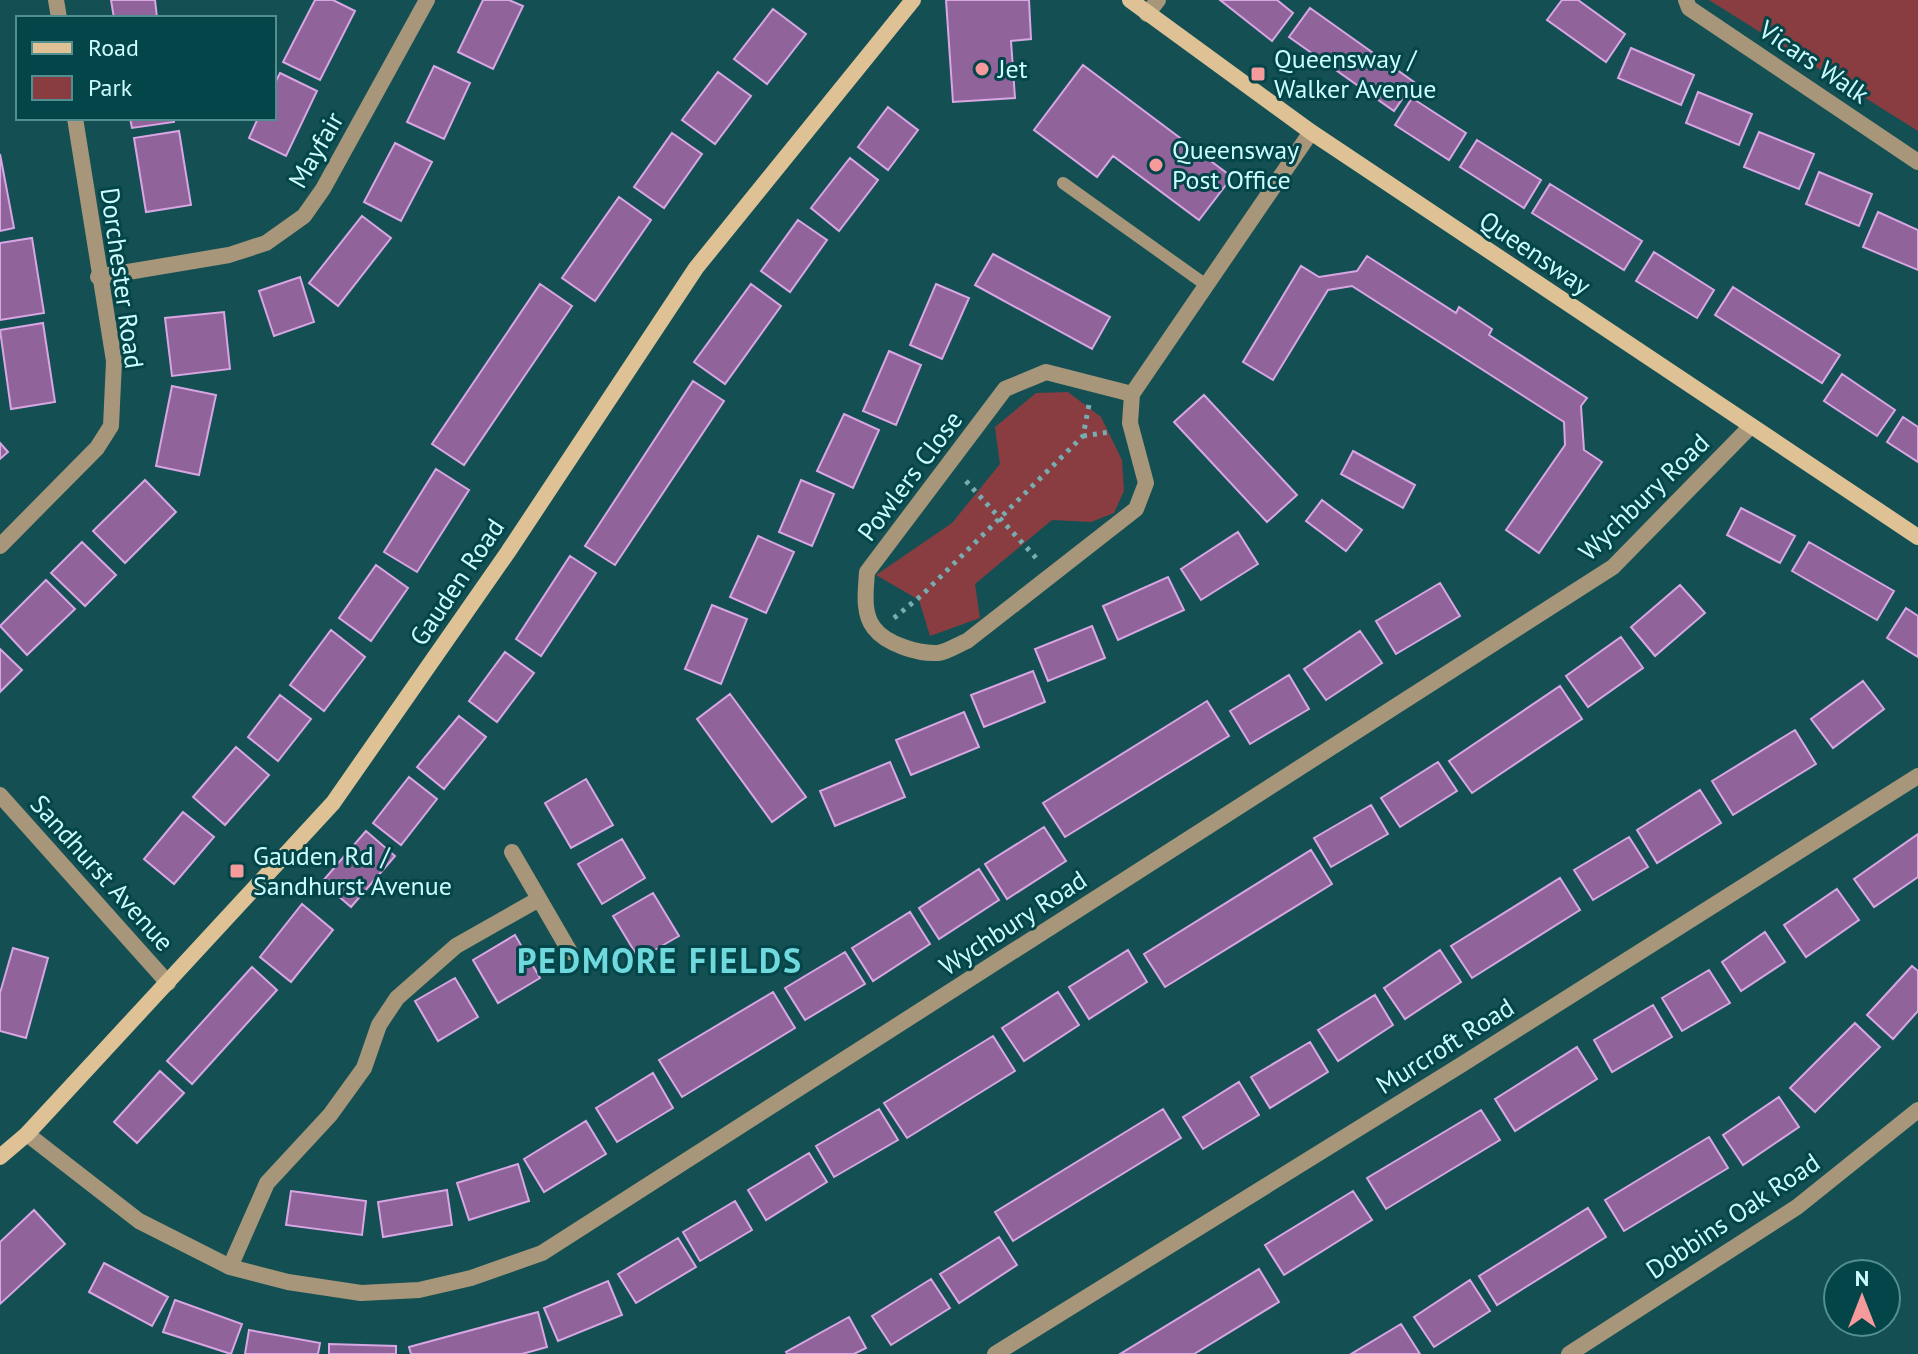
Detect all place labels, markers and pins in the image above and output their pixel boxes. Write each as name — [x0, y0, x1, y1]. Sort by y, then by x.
place label: Queensway / Walker Avenue — [1274, 42, 1436, 105]
place label: Jet — [997, 52, 1028, 85]
marker: Jet — [973, 60, 991, 78]
marker: Queensway / Walker Avenue — [1249, 65, 1267, 83]
place label: Queensway Post Office — [1172, 133, 1299, 196]
marker: Queensway Post Office — [1147, 156, 1165, 174]
place label: Gauden Rd / Sandhurst Avenue — [253, 839, 452, 902]
marker: Gauden Rd / Sandhurst Avenue — [228, 862, 246, 880]

